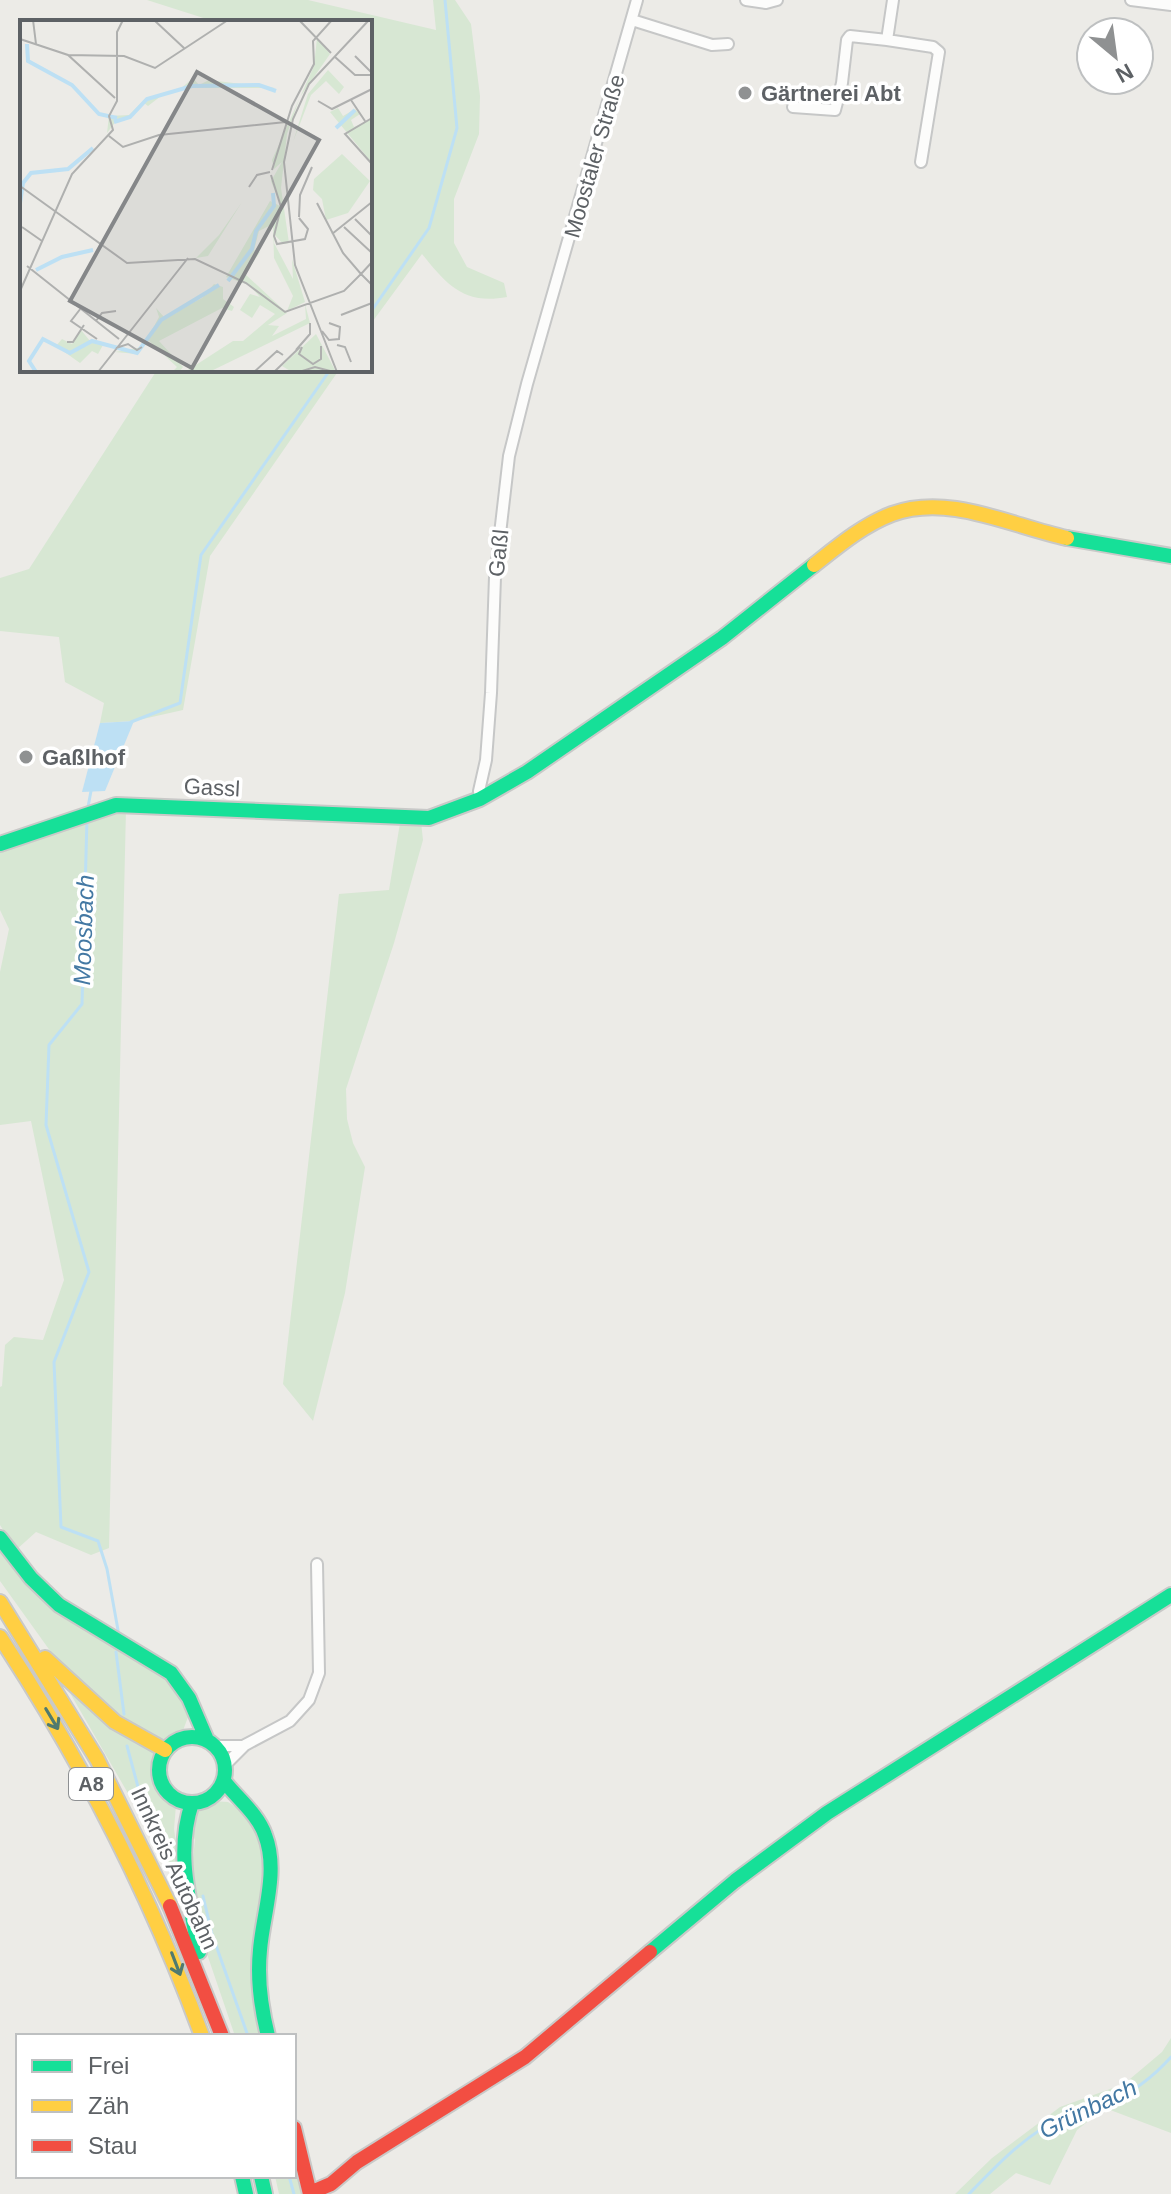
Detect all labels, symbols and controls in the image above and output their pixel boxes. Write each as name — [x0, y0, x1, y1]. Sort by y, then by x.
north arrow — [1075, 16, 1155, 96]
inset map — [20, 20, 372, 372]
text: N — [1111, 58, 1137, 88]
street label: Moostaler Straße — [559, 72, 630, 241]
place label: Gärtnerei Abt — [761, 81, 901, 106]
marker: Gärtnerei Abt — [736, 84, 754, 102]
street label: Gaßl — [484, 528, 513, 578]
place label: Gaßlhof — [42, 745, 126, 770]
marker: Gaßlhof — [17, 748, 35, 766]
street label: Gassl — [183, 774, 241, 801]
water label: Moosbach — [68, 874, 99, 986]
one-way arrow — [45, 1707, 61, 1730]
road number: A8 — [69, 1768, 113, 1800]
street label: Innkreis Autobahn — [126, 1783, 223, 1953]
one-way arrow — [170, 1951, 184, 1976]
legend — [16, 2034, 296, 2178]
text: Frei — [88, 2052, 129, 2079]
water label: Grünbach — [1034, 2073, 1141, 2144]
text: Zäh — [88, 2092, 129, 2119]
text: Stau — [88, 2132, 137, 2159]

